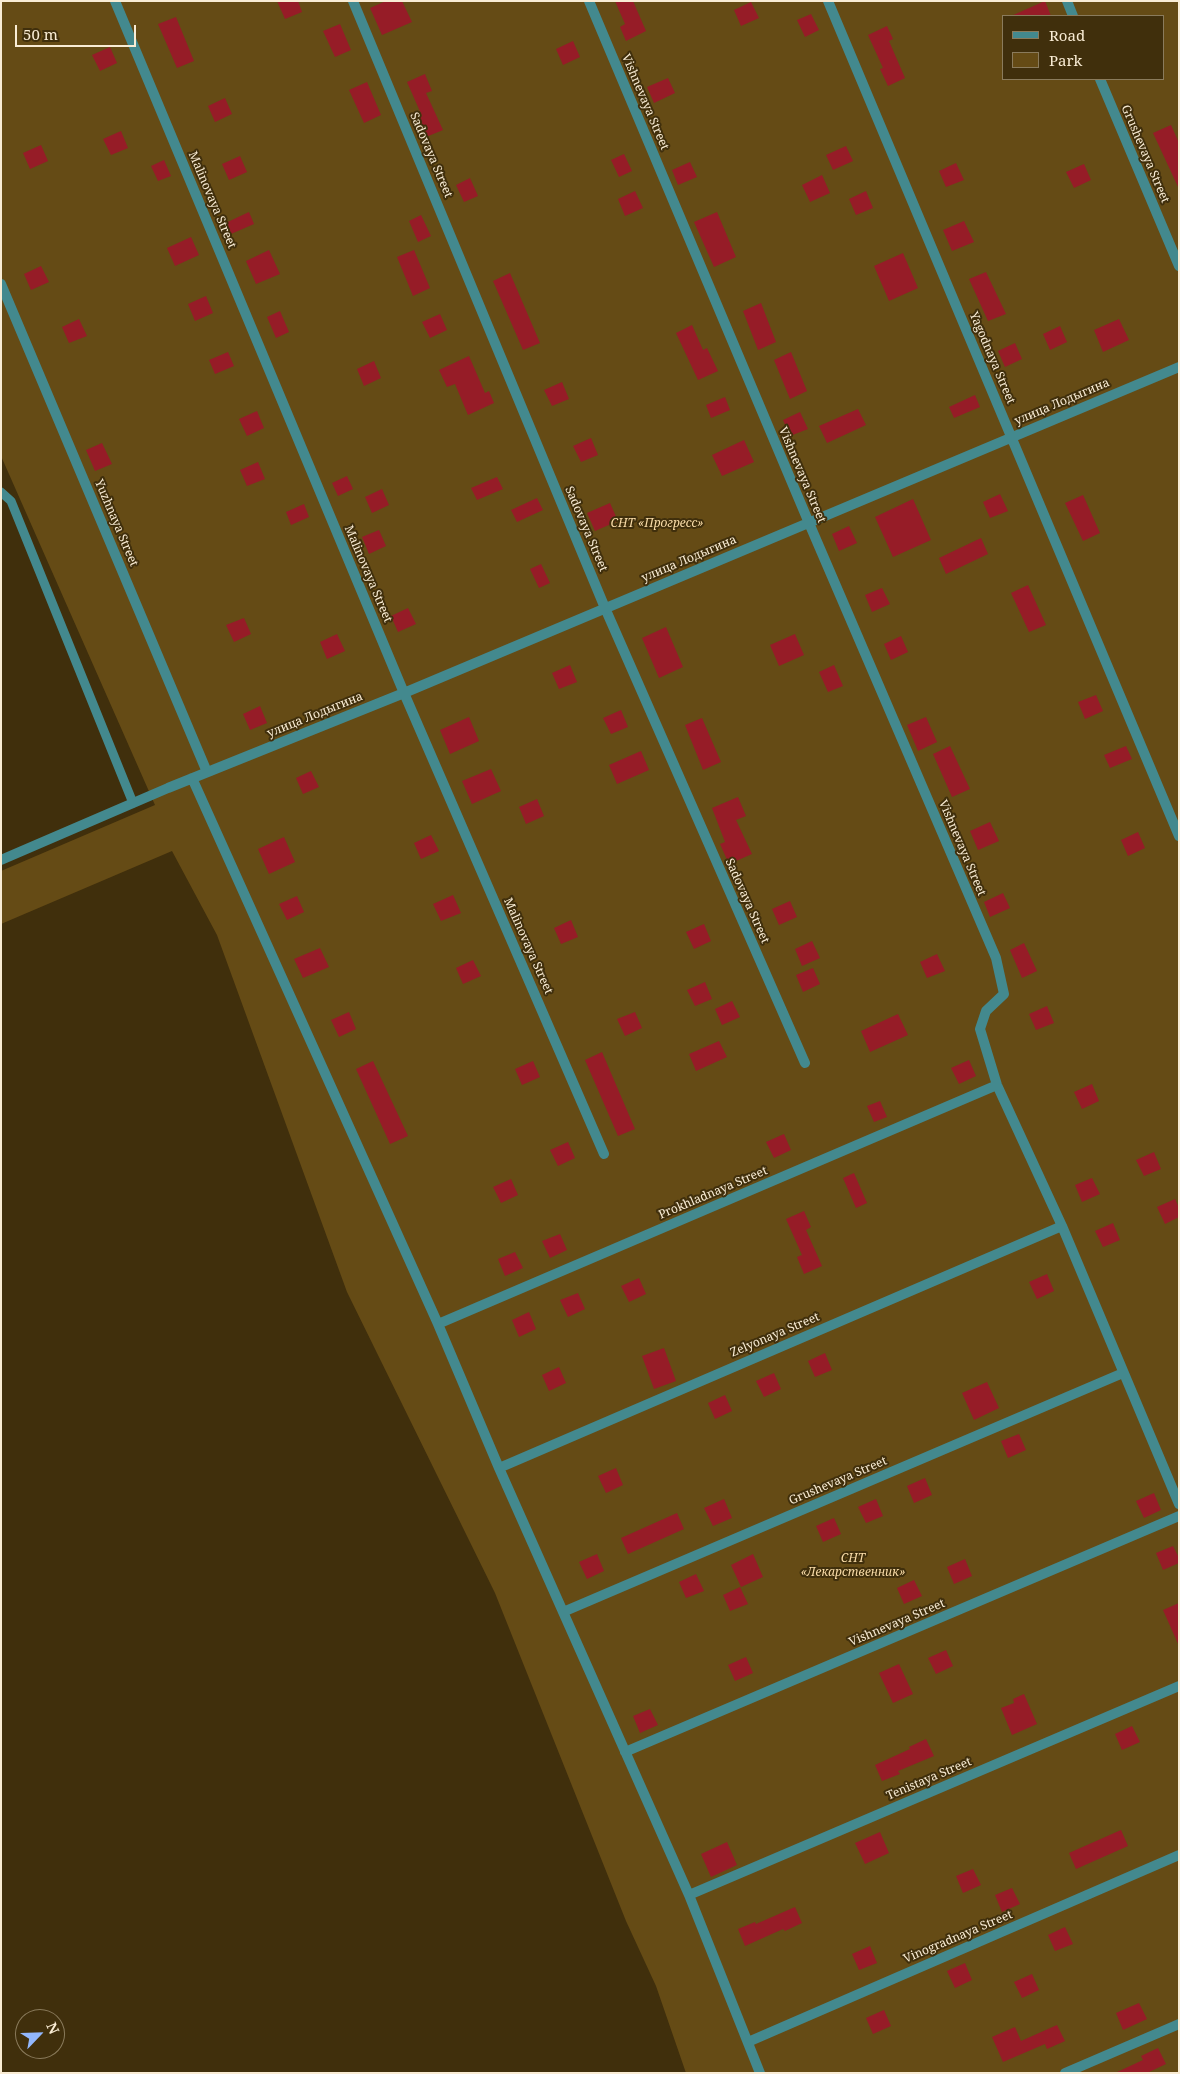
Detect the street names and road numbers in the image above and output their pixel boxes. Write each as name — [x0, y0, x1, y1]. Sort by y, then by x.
street label: Vishnevaya Street — [618, 52, 672, 152]
street label: Grushevaya Street — [1118, 103, 1172, 205]
street label: Sadovaya Street — [407, 110, 455, 200]
street label: Malinovaya Street — [185, 149, 239, 251]
street label: Yagodnaya Street — [966, 310, 1018, 406]
street label: улица Лодыгина — [1012, 375, 1112, 429]
street label: Vishnevaya Street — [775, 425, 829, 525]
street label: Yuzhnaya Street — [91, 477, 141, 569]
street label: Sadovaya Street — [562, 484, 610, 574]
street label: Malinovaya Street — [341, 523, 395, 625]
street label: улица Лодыгина — [639, 532, 739, 586]
street label: улица Лодыгина — [265, 689, 365, 741]
street label: Vishnevaya Street — [935, 798, 989, 898]
street label: Sadovaya Street — [722, 856, 772, 946]
street label: Malinovaya Street — [500, 896, 556, 996]
street label: Prokhladnaya Street — [656, 1164, 770, 1222]
street label: Zelyonaya Street — [728, 1310, 822, 1360]
street label: Grushevaya Street — [787, 1454, 889, 1508]
street label: Vishnevaya Street — [847, 1596, 947, 1650]
street label: Tenistaya Street — [884, 1755, 974, 1803]
street label: Vinogradnaya Street — [901, 1908, 1015, 1966]

